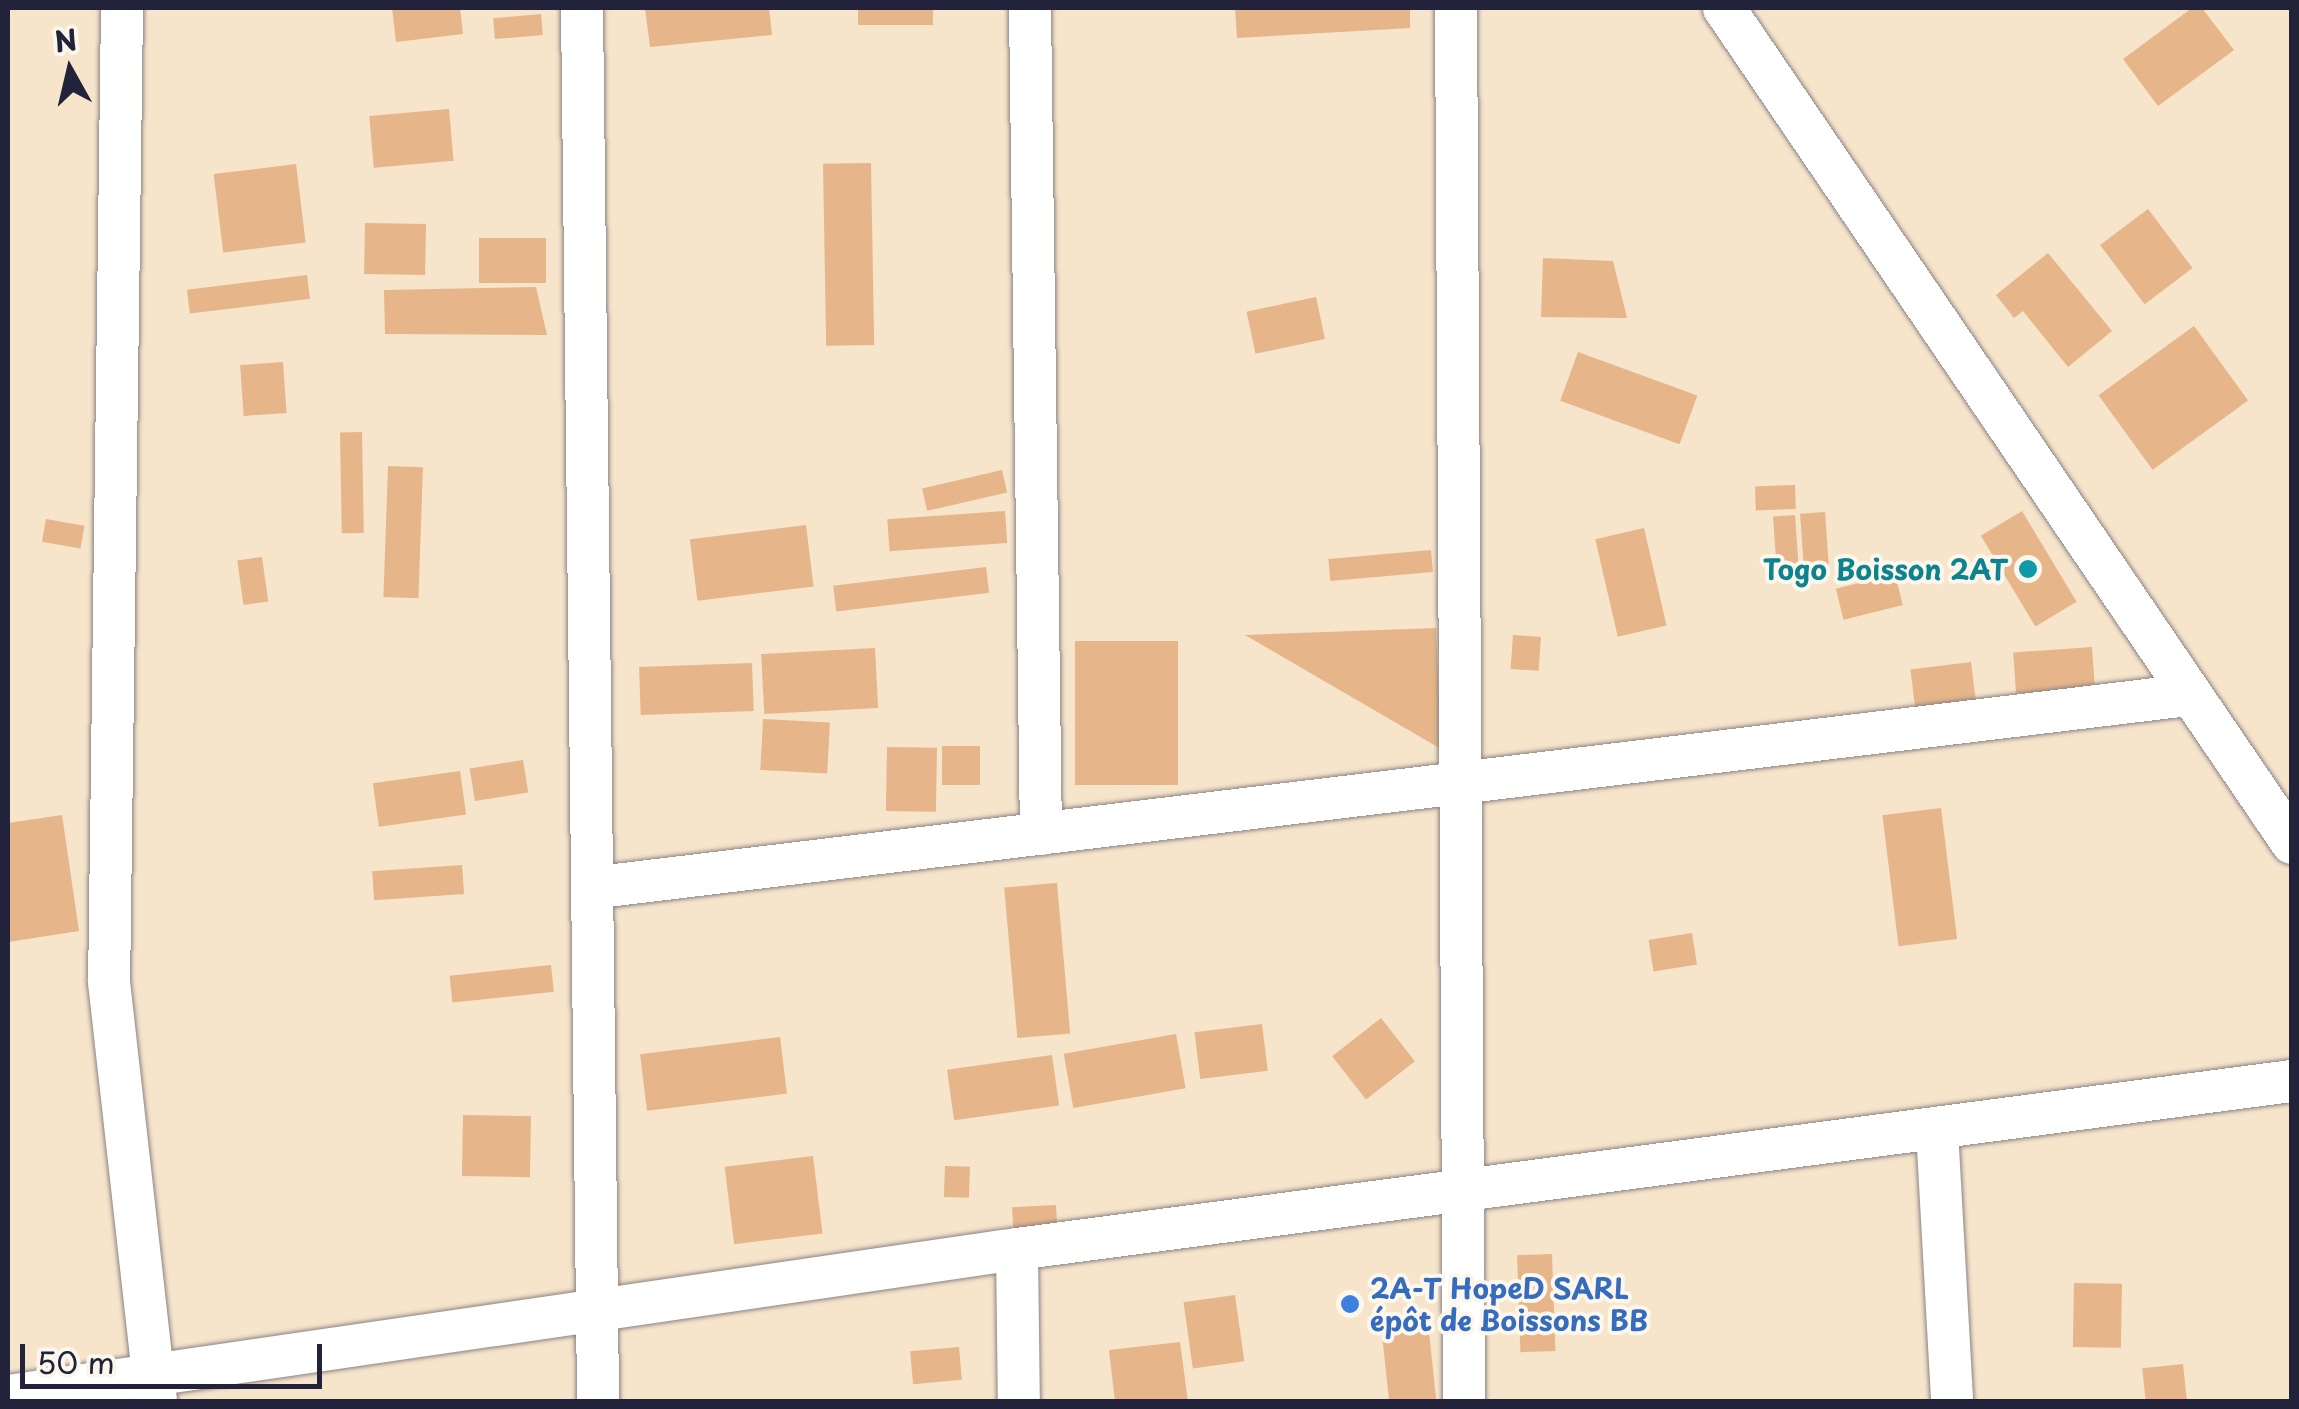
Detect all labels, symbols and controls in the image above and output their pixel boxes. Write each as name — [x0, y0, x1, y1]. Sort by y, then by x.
text: N — [52, 17, 80, 63]
north arrow — [20, 20, 120, 120]
place label: Togo Boisson 2AT — [1761, 552, 2008, 586]
marker: Togo Boisson 2AT — [2017, 558, 2039, 580]
place label: 2A-T HopeD SARL épôt de Boissons BB — [1370, 1271, 1650, 1337]
marker: 2A-T HopeD SARL épôt de Boissons BB — [1339, 1293, 1361, 1315]
scale bar — [25, 1324, 328, 1386]
text: 50 m — [37, 1339, 115, 1384]

